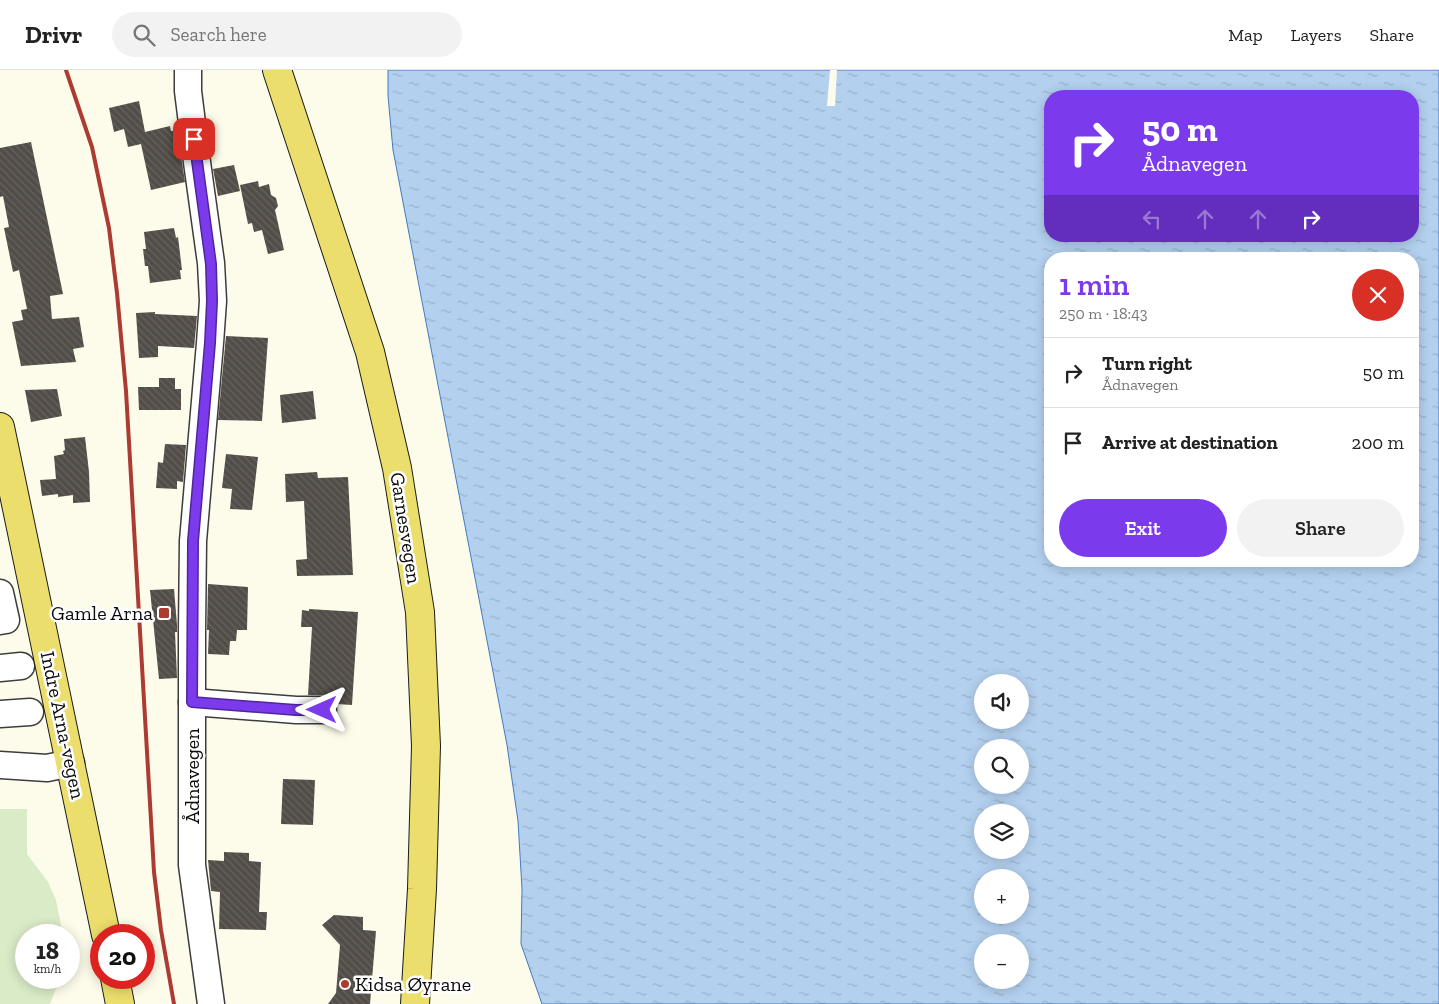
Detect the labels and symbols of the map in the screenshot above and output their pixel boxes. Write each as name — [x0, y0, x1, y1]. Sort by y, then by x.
pin — [173, 118, 215, 160]
street label: Garnesvegen — [385, 471, 427, 586]
place label: Gamle Arna — [51, 601, 153, 625]
marker: Gamle Arna — [157, 606, 171, 620]
street label: Indre Arna-vegen — [36, 649, 90, 802]
position arrow — [295, 683, 347, 735]
street label: Ådnavegen — [180, 728, 204, 824]
speed limit sign: 20 — [90, 924, 155, 989]
place label: Kidsa Øyrane — [355, 972, 471, 996]
marker: Kidsa Øyrane — [339, 978, 351, 990]

